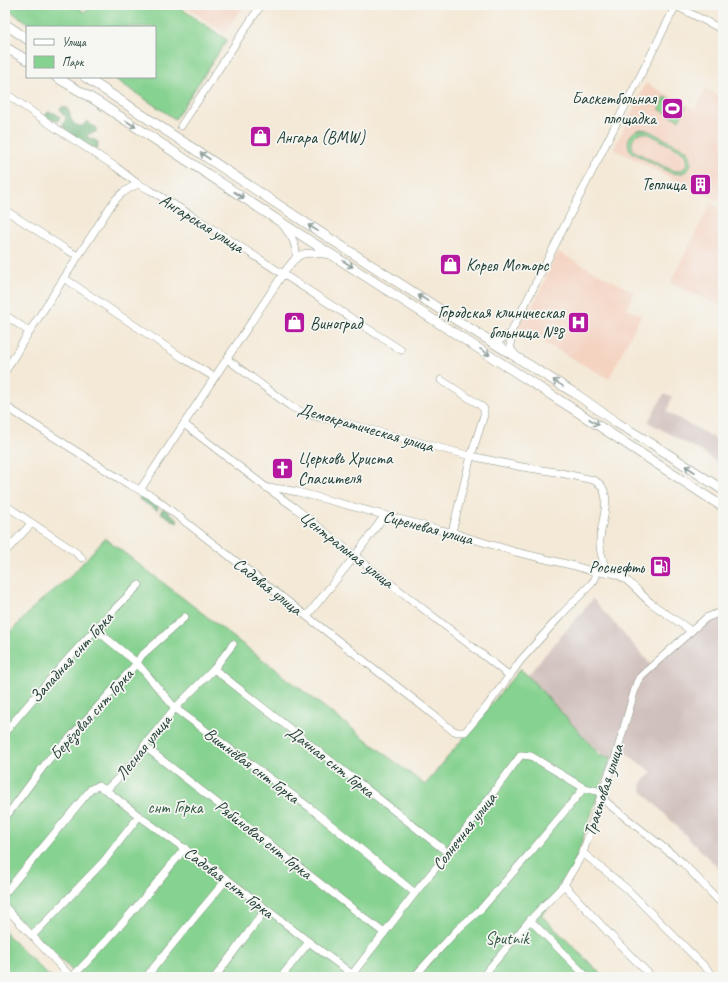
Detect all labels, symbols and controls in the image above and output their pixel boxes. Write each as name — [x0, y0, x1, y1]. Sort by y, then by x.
legend — [26, 26, 156, 78]
text: Улица — [62, 34, 87, 50]
text: Парк — [62, 54, 85, 70]
place label: Баскетбольная площадка — [572, 88, 658, 129]
sports icon: Баскетбольная площадка — [659, 95, 685, 121]
one-way arrow — [125, 120, 136, 128]
shop icon: Ангара (BMW) — [247, 124, 273, 150]
place label: Ангара (BMW) — [276, 127, 366, 148]
one-way arrow — [200, 152, 211, 160]
building icon: Теплица — [688, 171, 714, 197]
place label: Теплица — [642, 174, 688, 195]
street label: Ангарская улица — [156, 189, 250, 259]
one-way arrow — [234, 190, 245, 199]
one-way arrow — [308, 224, 319, 232]
shop icon: Корея Моторс — [437, 252, 463, 278]
place label: Корея Моторс — [466, 255, 550, 276]
one-way arrow — [342, 260, 353, 268]
one-way arrow — [418, 294, 429, 302]
place label: Городская клиническая больница №8 — [438, 302, 566, 343]
hospital icon: Городская клиническая больница №8 — [566, 309, 592, 335]
shop icon: Виноград — [282, 310, 308, 336]
place label: Виноград — [310, 313, 364, 334]
one-way arrow — [479, 348, 490, 356]
one-way arrow — [553, 379, 564, 387]
street label: Демократическая улица — [296, 398, 438, 457]
one-way arrow — [588, 419, 600, 427]
place label: Церковь Христа Спасителя — [298, 448, 394, 489]
church icon: Церковь Христа Спасителя — [269, 455, 295, 481]
one-way arrow — [685, 465, 696, 473]
street label: Сиреневая улица — [381, 505, 476, 550]
street label: Центральная улица — [295, 506, 399, 594]
street label: Садовая улица — [229, 553, 308, 621]
fuel station icon: Роснефть — [647, 554, 673, 580]
place label: Роснефть — [589, 557, 645, 578]
street label: Западная снт Горка — [25, 607, 118, 707]
street label: Берёзовая снт Горка — [45, 664, 139, 765]
street label: Лесная улица — [111, 709, 177, 784]
street label: Дачная снт Горка — [283, 721, 380, 803]
street label: Вишнёвая снт Горка — [200, 723, 304, 809]
street label: Трактовая улица — [579, 740, 629, 839]
street label: Солнечная улица — [428, 787, 502, 874]
street label: Рябиновая снт Горка — [211, 795, 317, 884]
park label: снт Горка — [147, 797, 204, 818]
street label: Садовая снт Горка — [180, 842, 278, 924]
park label: Sputnik — [485, 928, 531, 949]

